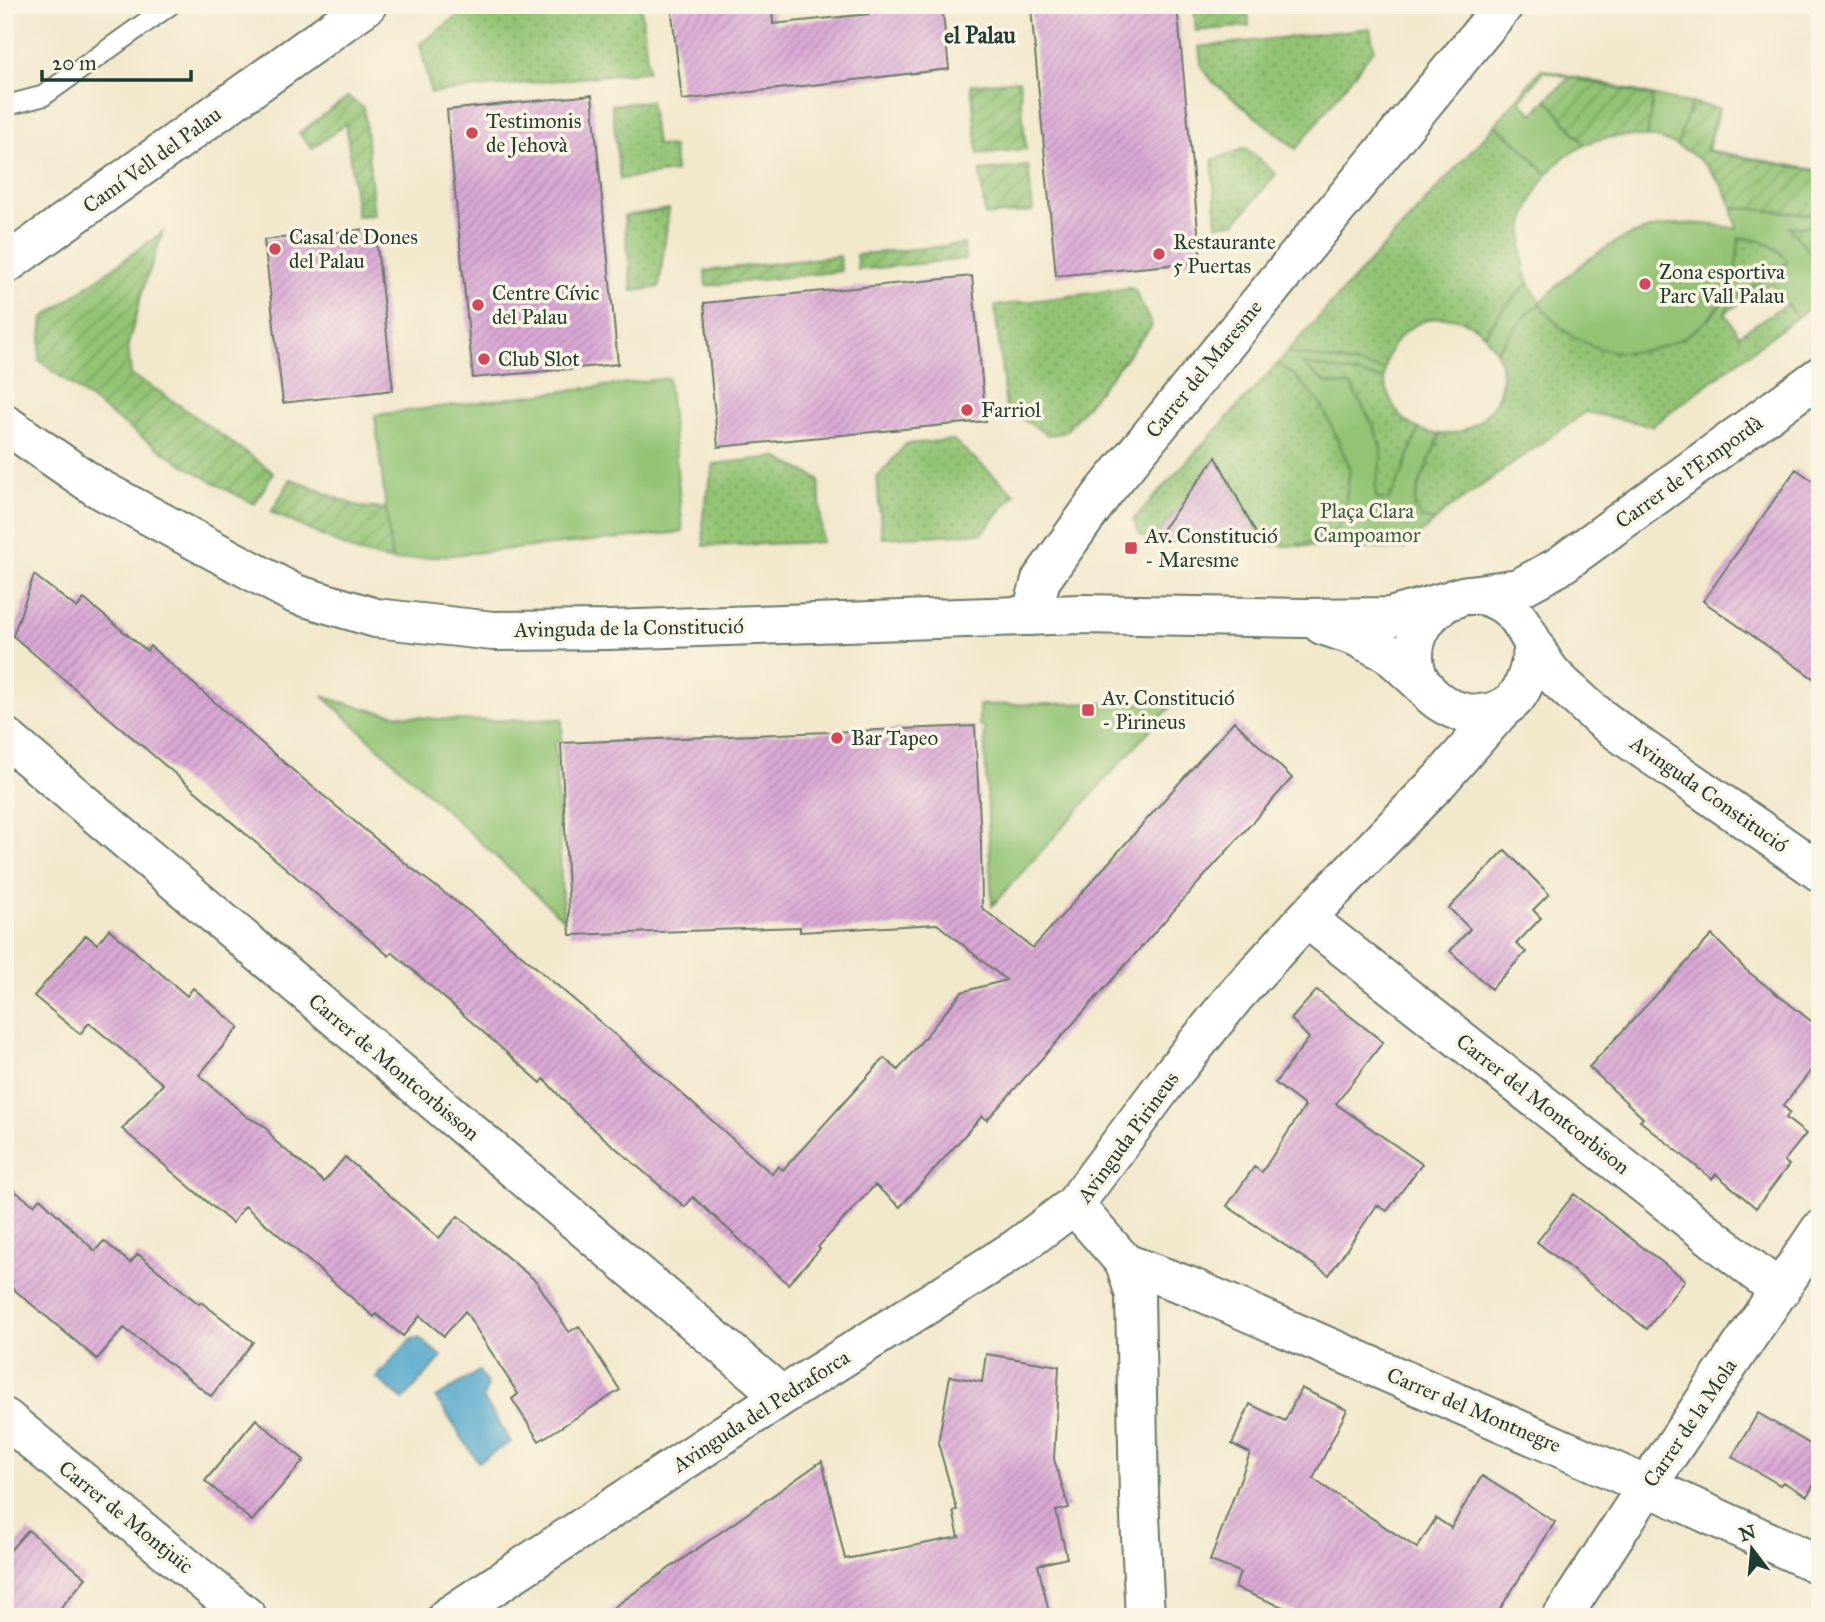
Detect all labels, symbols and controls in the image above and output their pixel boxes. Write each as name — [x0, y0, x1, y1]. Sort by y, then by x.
district label: el Palau — [944, 21, 1016, 49]
scale bar — [42, 38, 191, 82]
text: 20 m — [52, 50, 97, 76]
street label: Camí Vell del Palau — [78, 101, 226, 219]
place label: Testimonis de Jehovà — [486, 108, 581, 158]
marker: Testimonis de Jehovà — [464, 125, 480, 141]
place label: Casal de Dones del Palau — [289, 224, 418, 274]
place label: Restaurante 5 Puertas — [1173, 229, 1276, 279]
marker: Casal de Dones del Palau — [267, 241, 283, 257]
marker: Restaurante 5 Puertas — [1151, 246, 1167, 262]
place label: Zona esportiva Parc Vall Palau — [1659, 259, 1785, 309]
marker: Zona esportiva Parc Vall Palau — [1637, 276, 1653, 292]
place label: Centre Cívic del Palau — [492, 280, 599, 330]
street label: Carrer del Maresme — [1140, 294, 1268, 443]
marker: Centre Cívic del Palau — [470, 297, 486, 313]
place label: Club Slot — [498, 346, 580, 372]
marker: Club Slot — [476, 351, 492, 367]
place label: Farriol — [981, 397, 1041, 423]
marker: Farriol — [959, 402, 975, 418]
street label: Carrer de l'Empordà — [1610, 410, 1768, 534]
park label: Plaça Clara Campoamor — [1313, 498, 1421, 548]
place label: Av. Constitució - Maresme — [1144, 523, 1278, 573]
marker: Av. Constitució - Maresme — [1123, 540, 1139, 556]
street label: Avinguda de la Constitució — [513, 613, 744, 643]
place label: Av. Constitució - Pirineus — [1101, 685, 1235, 735]
marker: Av. Constitució - Pirineus — [1080, 702, 1096, 718]
place label: Bar Tapeo — [851, 725, 938, 751]
street label: Avinguda Constitució — [1624, 729, 1793, 858]
marker: Bar Tapeo — [829, 730, 845, 746]
street label: Carrer de Montcorbisson — [303, 988, 485, 1146]
street label: Carrer del Montcorbison — [1451, 1028, 1635, 1180]
street label: Avinguda Pirineus — [1071, 1066, 1184, 1209]
street label: Avinguda del Pedraforca — [667, 1344, 855, 1479]
street label: Carrer de la Mola — [1637, 1354, 1743, 1492]
street label: Carrer del Montnegre — [1383, 1362, 1565, 1459]
street label: Carrer de Montjuïc — [54, 1455, 199, 1579]
north arrow — [1716, 1514, 1786, 1584]
text: N — [1737, 1520, 1758, 1546]

